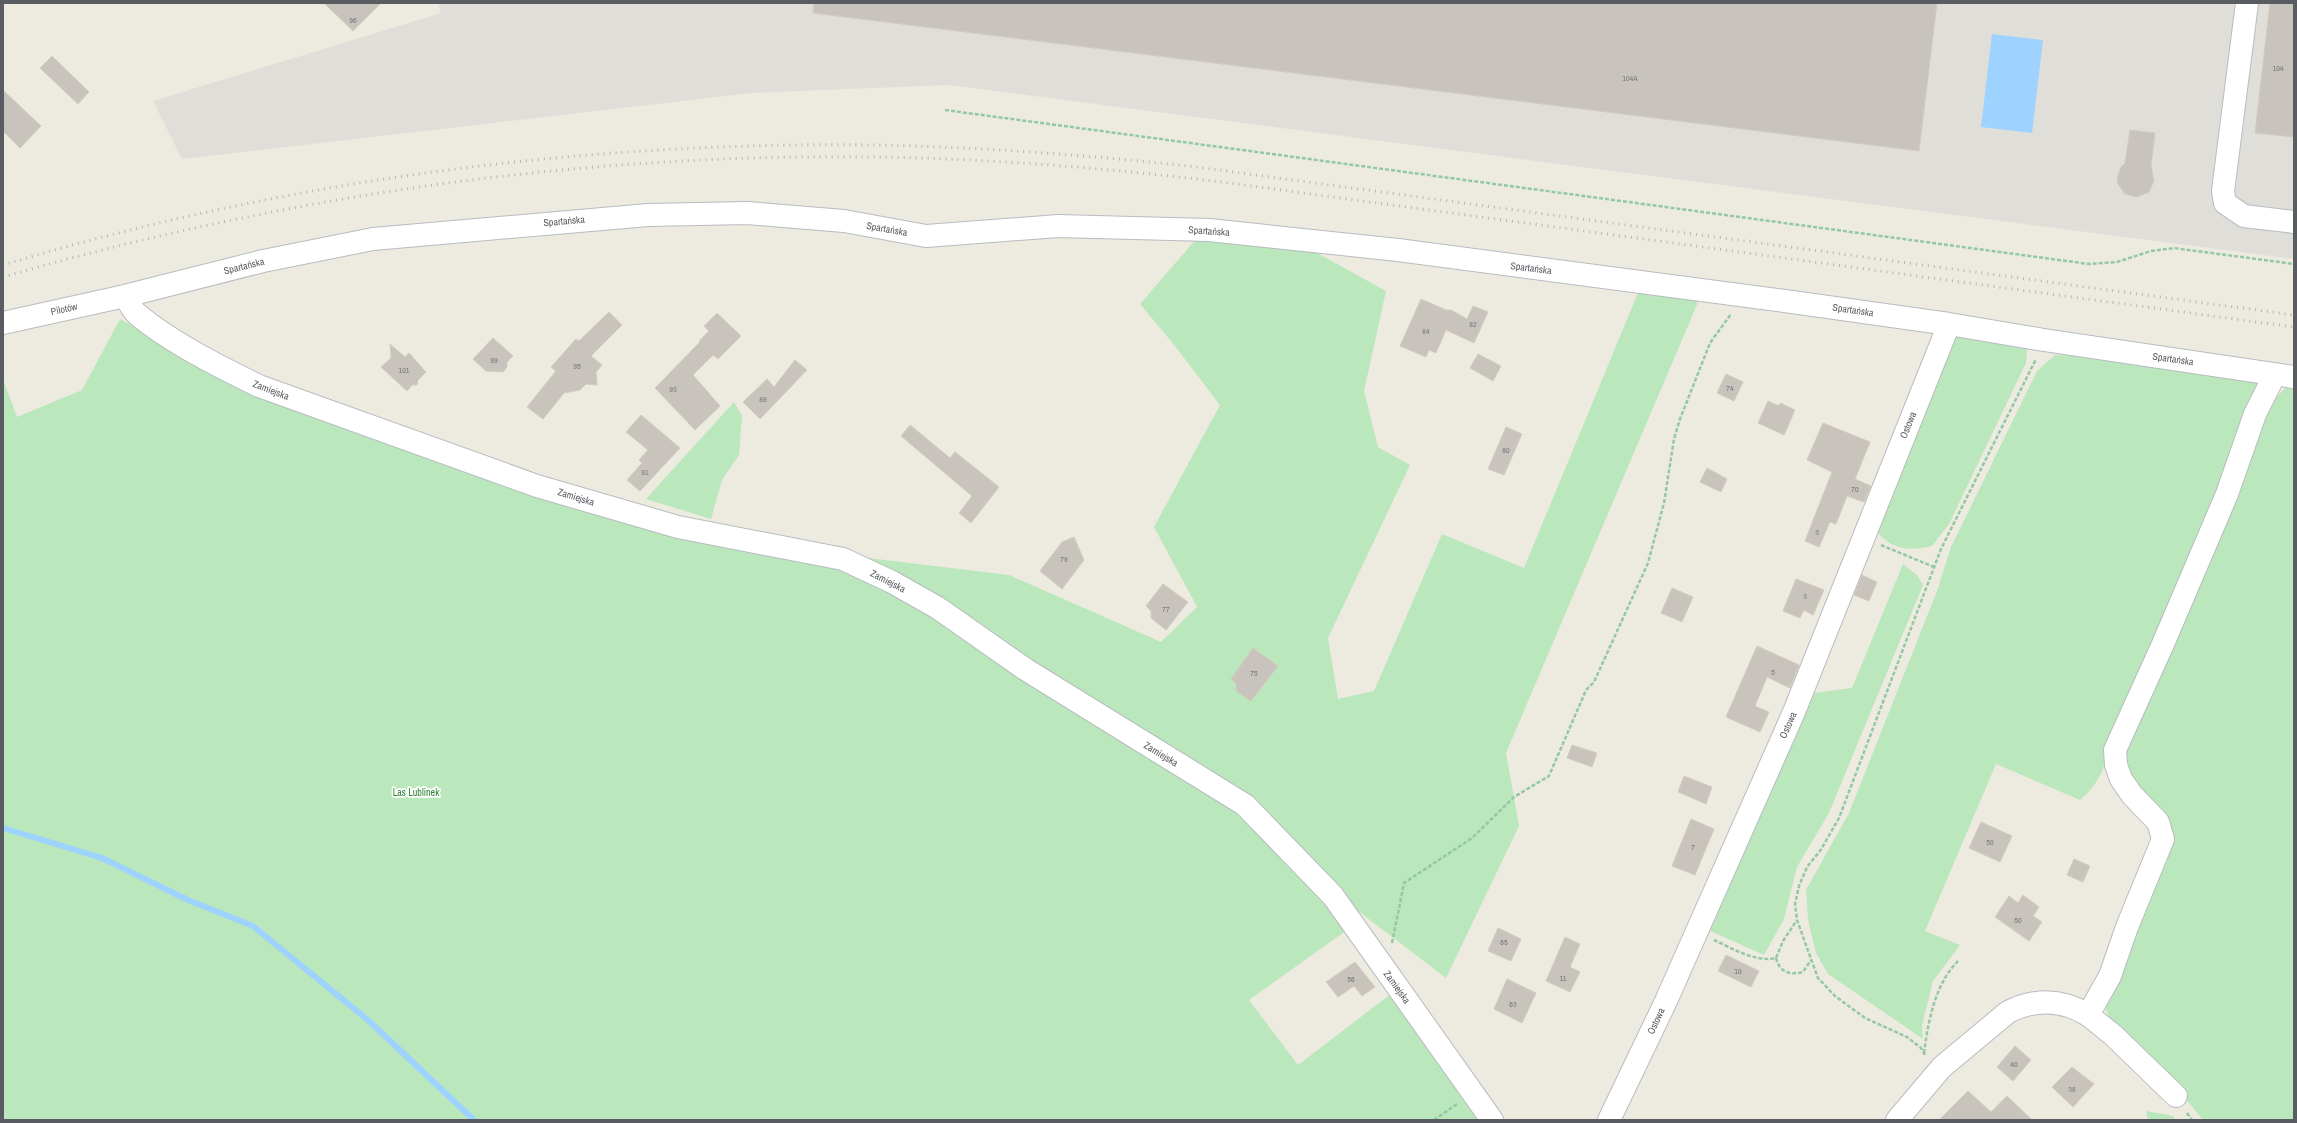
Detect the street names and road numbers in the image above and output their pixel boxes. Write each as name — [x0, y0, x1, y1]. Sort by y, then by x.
street label: Spartańska — [543, 213, 586, 229]
street label: Spartańska — [865, 219, 909, 239]
street label: Spartańska — [1188, 223, 1231, 239]
street label: Spartańska — [222, 255, 266, 277]
street label: Spartańska — [1510, 259, 1553, 277]
street label: Pilotów — [49, 300, 79, 318]
street label: Spartańska — [1832, 301, 1875, 319]
street label: Spartańska — [2152, 350, 2195, 368]
street label: Zamiejska — [251, 377, 291, 403]
street label: Ostowa — [1897, 409, 1919, 440]
street label: Zamiejska — [556, 485, 596, 509]
street label: Zamiejska — [868, 567, 908, 596]
street label: Ostowa — [1776, 709, 1800, 740]
street label: Zamiejska — [1141, 739, 1181, 770]
street label: Zamiejska — [1381, 968, 1414, 1006]
street label: Ostowa — [1644, 1005, 1668, 1036]

